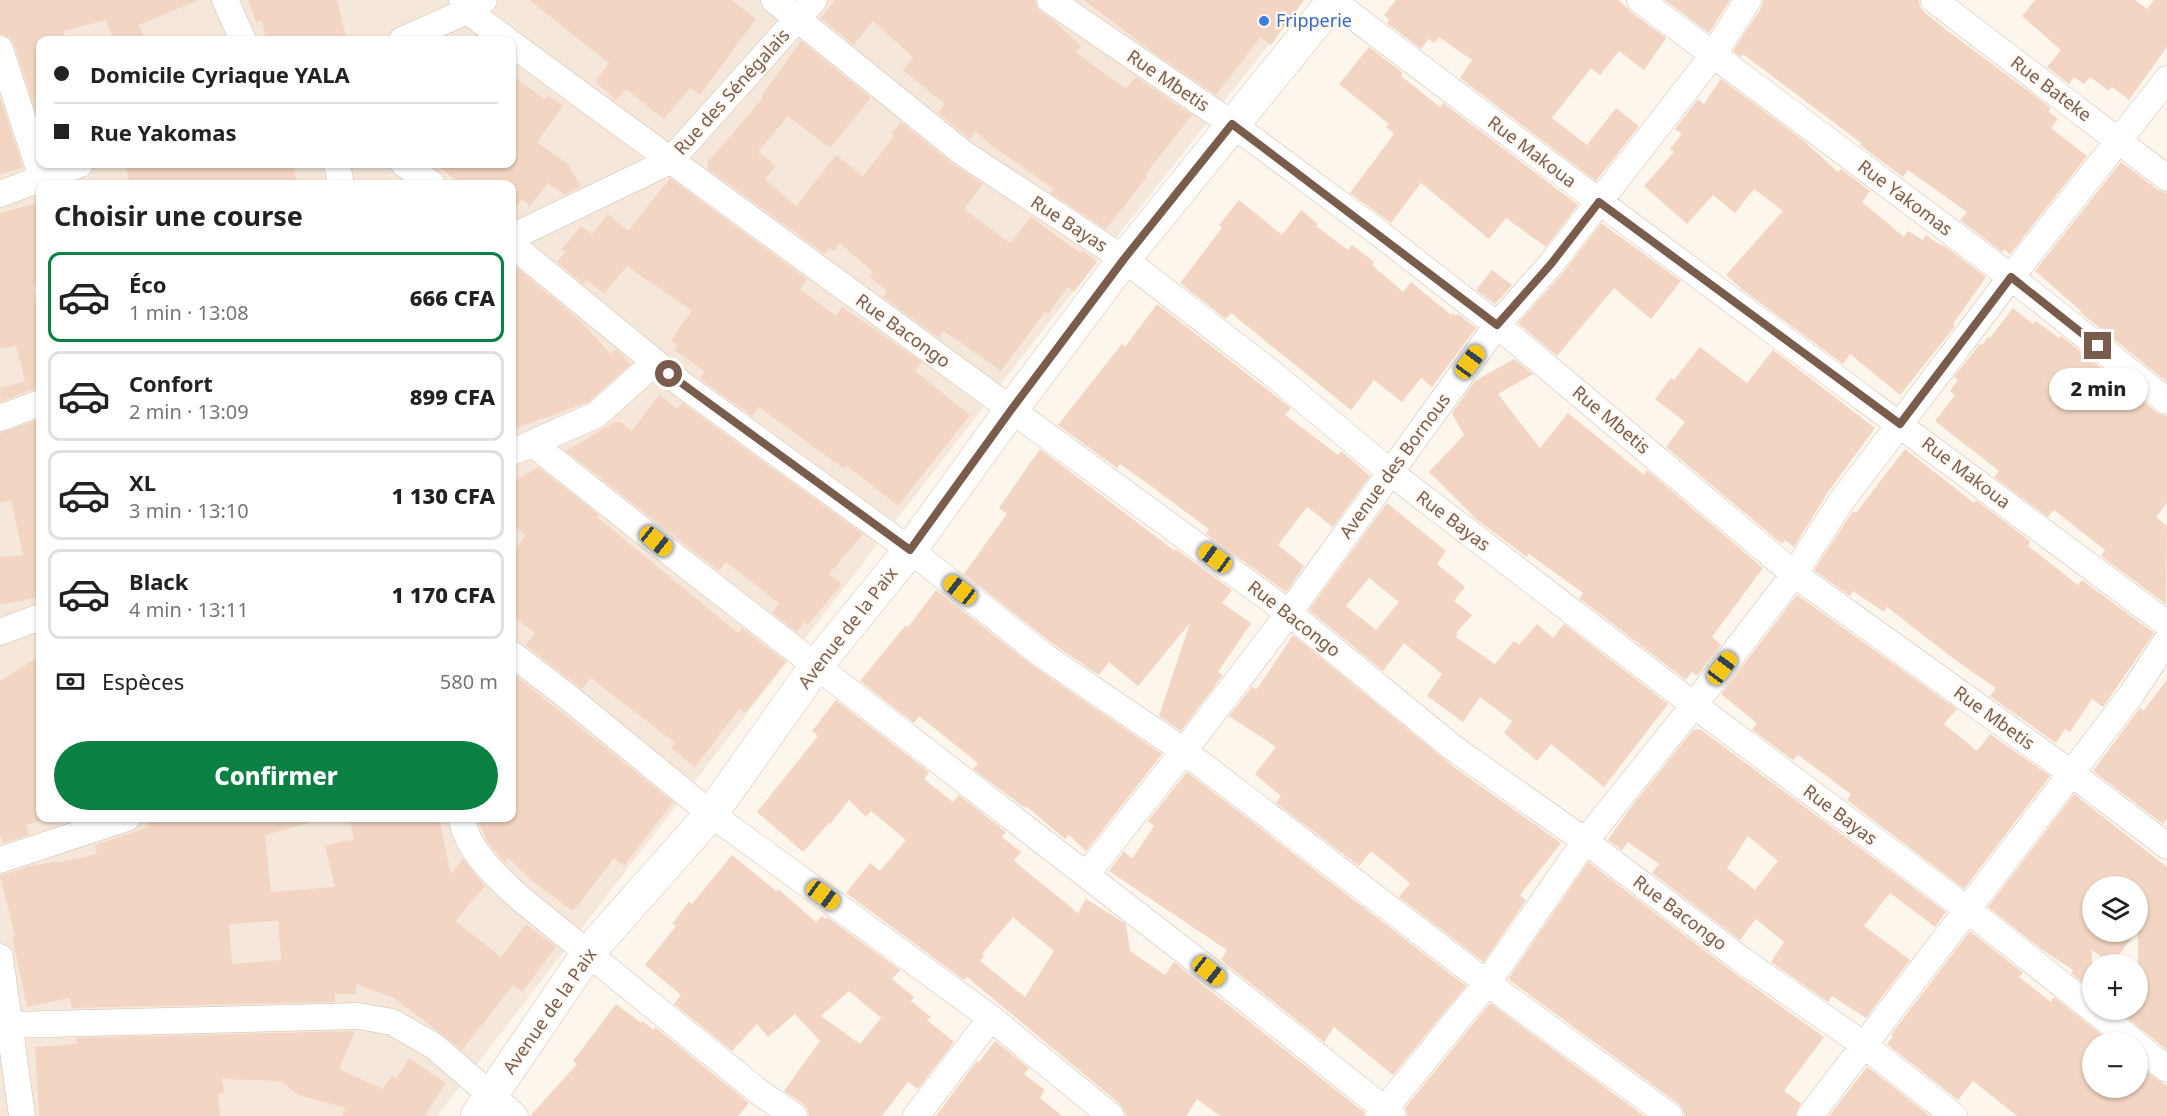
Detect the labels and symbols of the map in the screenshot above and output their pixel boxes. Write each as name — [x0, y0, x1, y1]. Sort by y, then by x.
place label: Fripperie — [1276, 8, 1352, 32]
marker: Fripperie — [1257, 14, 1271, 28]
street label: Rue des Sénégalais — [668, 23, 794, 160]
street label: Rue Mbetis — [1123, 44, 1214, 117]
street label: Rue Bateke — [2006, 50, 2097, 126]
street label: Rue Makoua — [1483, 110, 1582, 192]
street label: Rue Yakomas — [1853, 154, 1958, 241]
street label: Rue Bayas — [1027, 189, 1113, 257]
street label: Rue Bacongo — [851, 288, 956, 373]
route end — [2084, 332, 2111, 359]
car — [1452, 342, 1488, 382]
route start — [655, 360, 682, 387]
callout: 2 min — [2048, 367, 2148, 409]
street label: Rue Mbetis — [1568, 380, 1656, 459]
street label: Avenue des Bornous — [1333, 388, 1455, 543]
street label: Rue Makoua — [1917, 431, 2016, 513]
street label: Rue Bayas — [1412, 484, 1496, 556]
car — [636, 523, 676, 559]
car — [1195, 540, 1235, 576]
street label: Avenue de la Paix — [792, 561, 903, 693]
car — [940, 572, 980, 608]
street label: Rue Bacongo — [1243, 574, 1346, 662]
car — [1704, 648, 1740, 688]
street label: Rue Mbetis — [1949, 680, 2040, 755]
street label: Rue Bayas — [1799, 778, 1883, 850]
street label: Rue Bacongo — [1629, 869, 1732, 955]
car — [803, 877, 843, 913]
street label: Avenue de la Paix — [497, 942, 602, 1078]
car — [1189, 953, 1229, 989]

